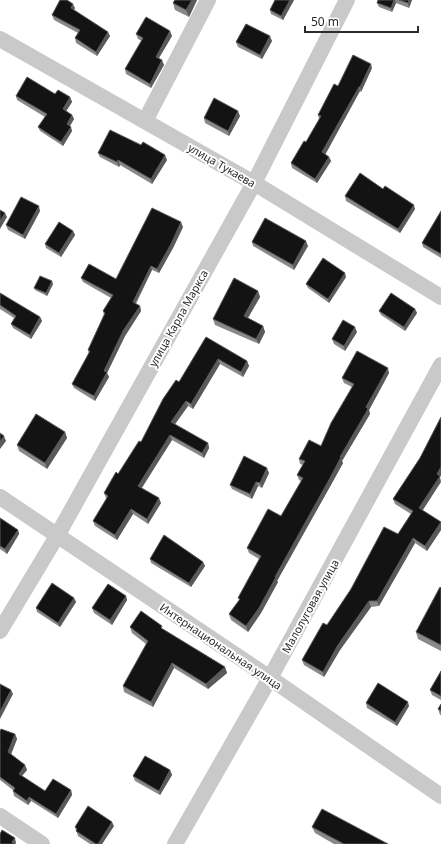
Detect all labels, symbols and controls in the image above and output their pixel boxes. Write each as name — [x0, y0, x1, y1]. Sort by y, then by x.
scale bar — [305, 8, 418, 34]
text: 50 m — [311, 13, 339, 30]
street label: улица Тукаева — [185, 140, 259, 190]
street label: улица Карла Маркса — [145, 267, 211, 369]
street label: Малолуговая улица — [278, 556, 342, 656]
street label: Интернациональная улица — [157, 599, 285, 693]

